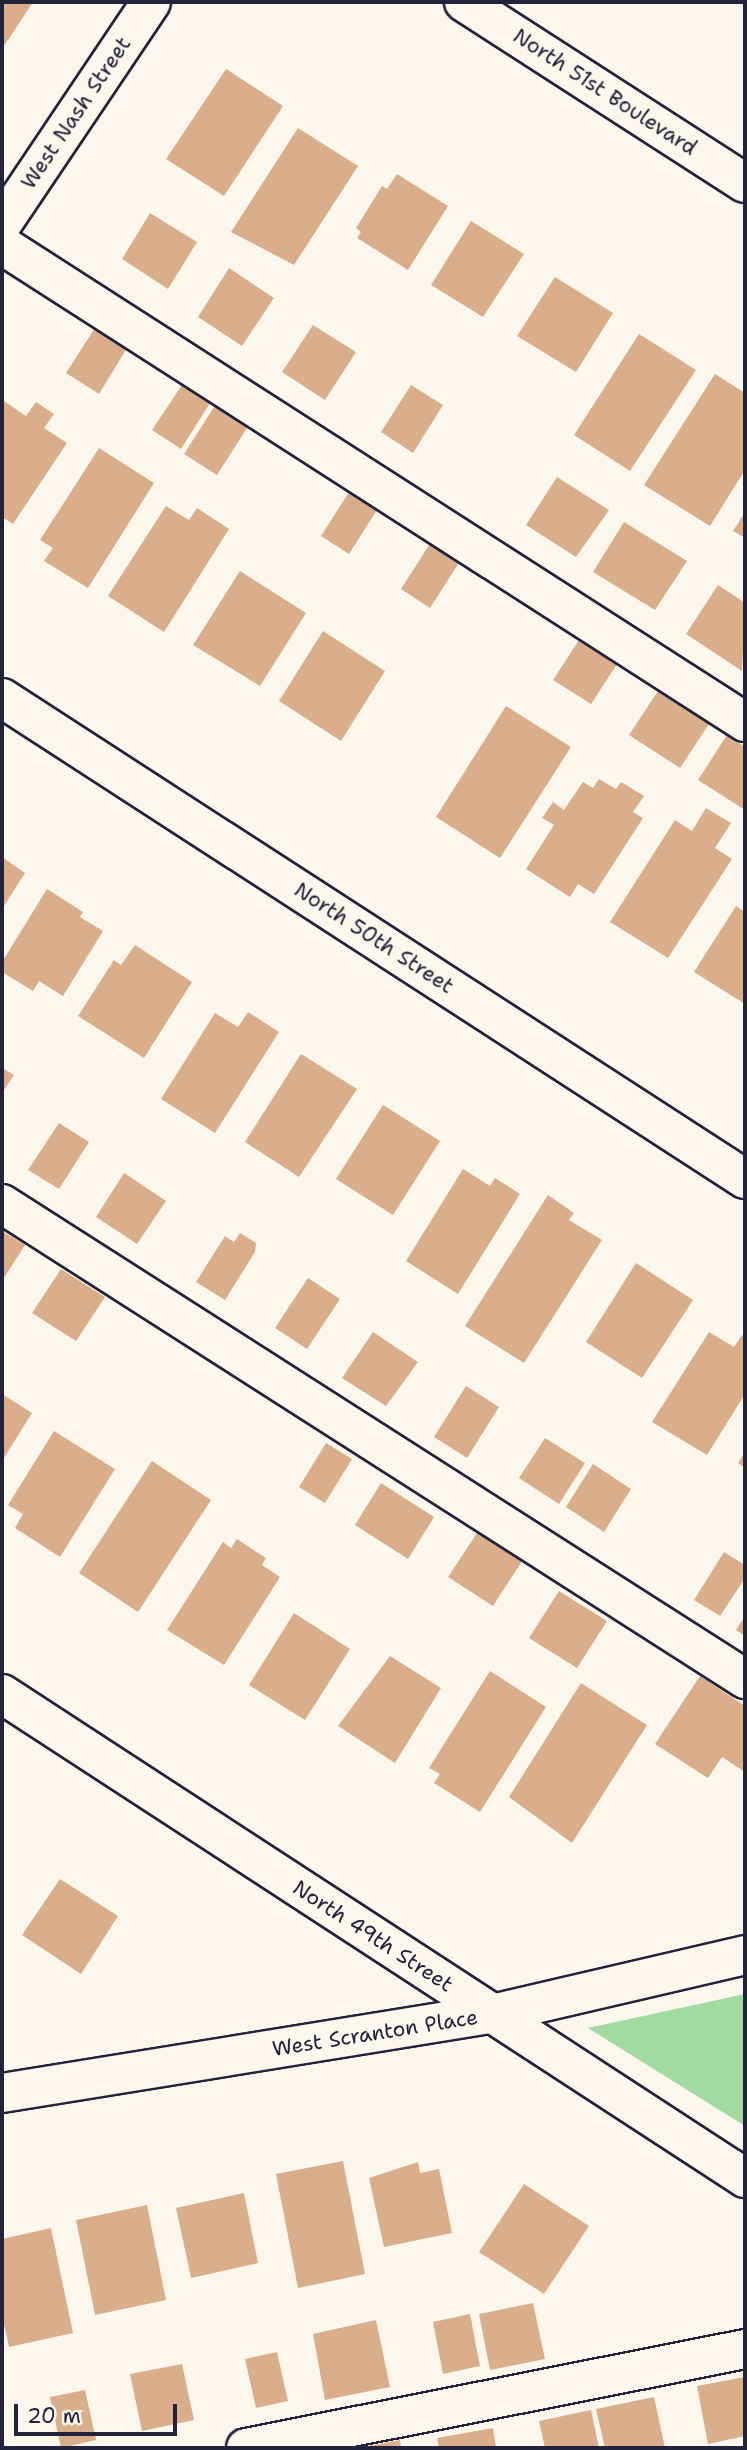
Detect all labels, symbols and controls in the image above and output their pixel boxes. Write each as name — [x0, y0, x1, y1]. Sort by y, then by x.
street label: North 51st Boulevard — [508, 23, 702, 161]
street label: West Nash Street — [16, 32, 136, 194]
street label: North 50th Street — [290, 877, 458, 999]
street label: North 49th Street — [288, 1875, 458, 1997]
street label: West Scranton Place — [270, 2004, 480, 2062]
scale bar — [18, 2390, 180, 2434]
text: 20 m — [27, 2402, 81, 2430]

